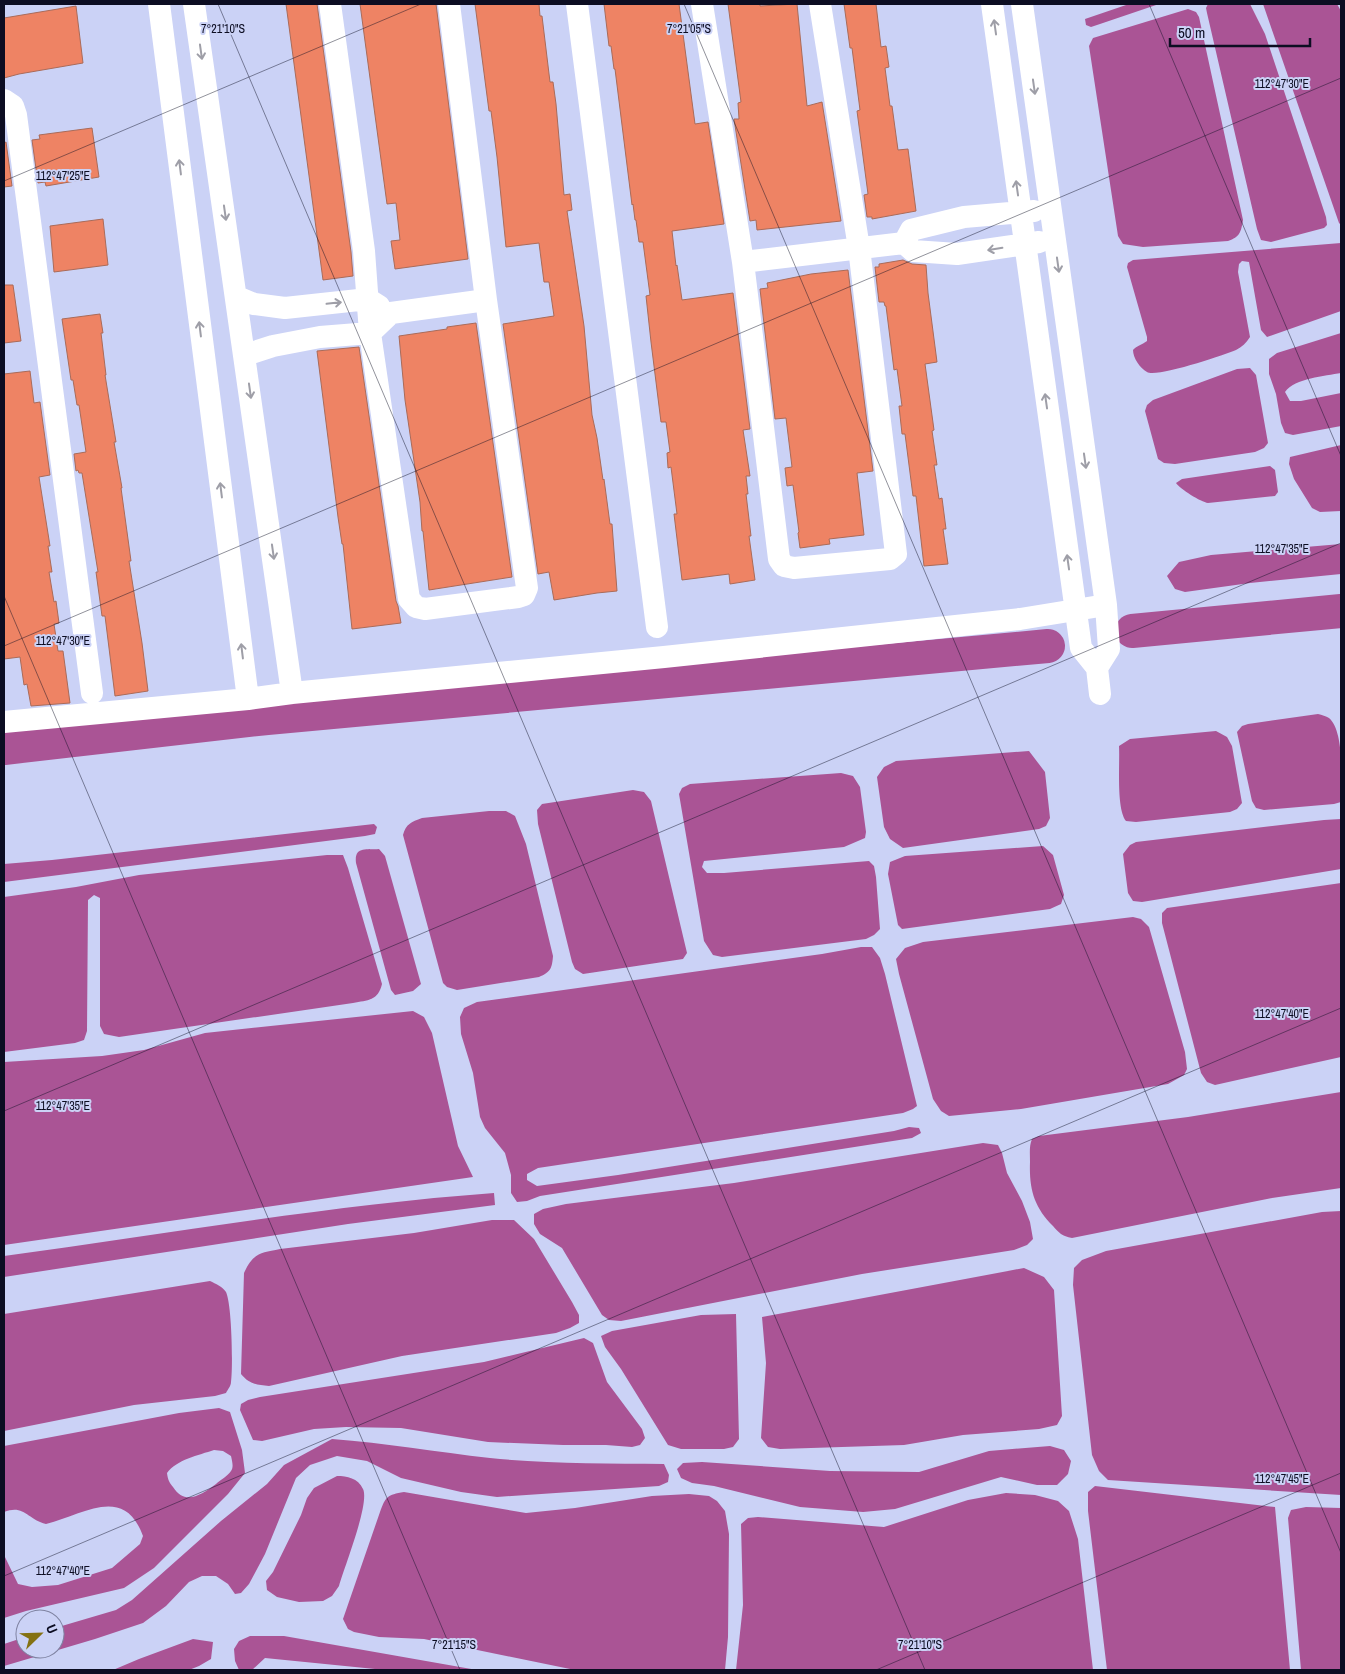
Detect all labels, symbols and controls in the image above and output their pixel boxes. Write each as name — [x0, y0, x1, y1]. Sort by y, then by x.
scale bar — [1170, 15, 1310, 47]
one-way arrow — [990, 20, 1000, 36]
text: 7°21'10"S — [201, 21, 245, 37]
text: 7°21'05"S — [667, 21, 711, 37]
text: 50 m — [1178, 22, 1205, 43]
one-way arrow — [196, 44, 206, 60]
text: 112°47'30"E — [1255, 76, 1309, 92]
one-way arrow — [1029, 78, 1039, 94]
one-way arrow — [175, 160, 185, 176]
text: 112°47'25"E — [36, 168, 90, 184]
one-way arrow — [1012, 181, 1022, 197]
one-way arrow — [220, 204, 230, 220]
one-way arrow — [987, 244, 1003, 254]
one-way arrow — [1053, 257, 1063, 273]
one-way arrow — [325, 298, 341, 308]
one-way arrow — [195, 321, 205, 337]
one-way arrow — [245, 383, 255, 399]
one-way arrow — [1041, 394, 1051, 410]
one-way arrow — [1080, 452, 1090, 468]
one-way arrow — [216, 482, 226, 498]
text: 112°47'35"E — [1255, 541, 1309, 557]
one-way arrow — [268, 544, 278, 560]
one-way arrow — [1063, 555, 1073, 571]
text: 112°47'30"E — [36, 633, 90, 649]
one-way arrow — [237, 643, 247, 659]
text: 112°47'40"E — [1255, 1006, 1309, 1022]
text: 112°47'35"E — [36, 1098, 90, 1114]
text: 112°47'45"E — [1255, 1471, 1309, 1487]
text: 112°47'40"E — [36, 1563, 90, 1579]
north arrow — [15, 1609, 65, 1659]
text: U — [42, 1622, 62, 1636]
text: 7°21'15"S — [432, 1637, 476, 1653]
text: 7°21'10"S — [898, 1637, 942, 1653]

